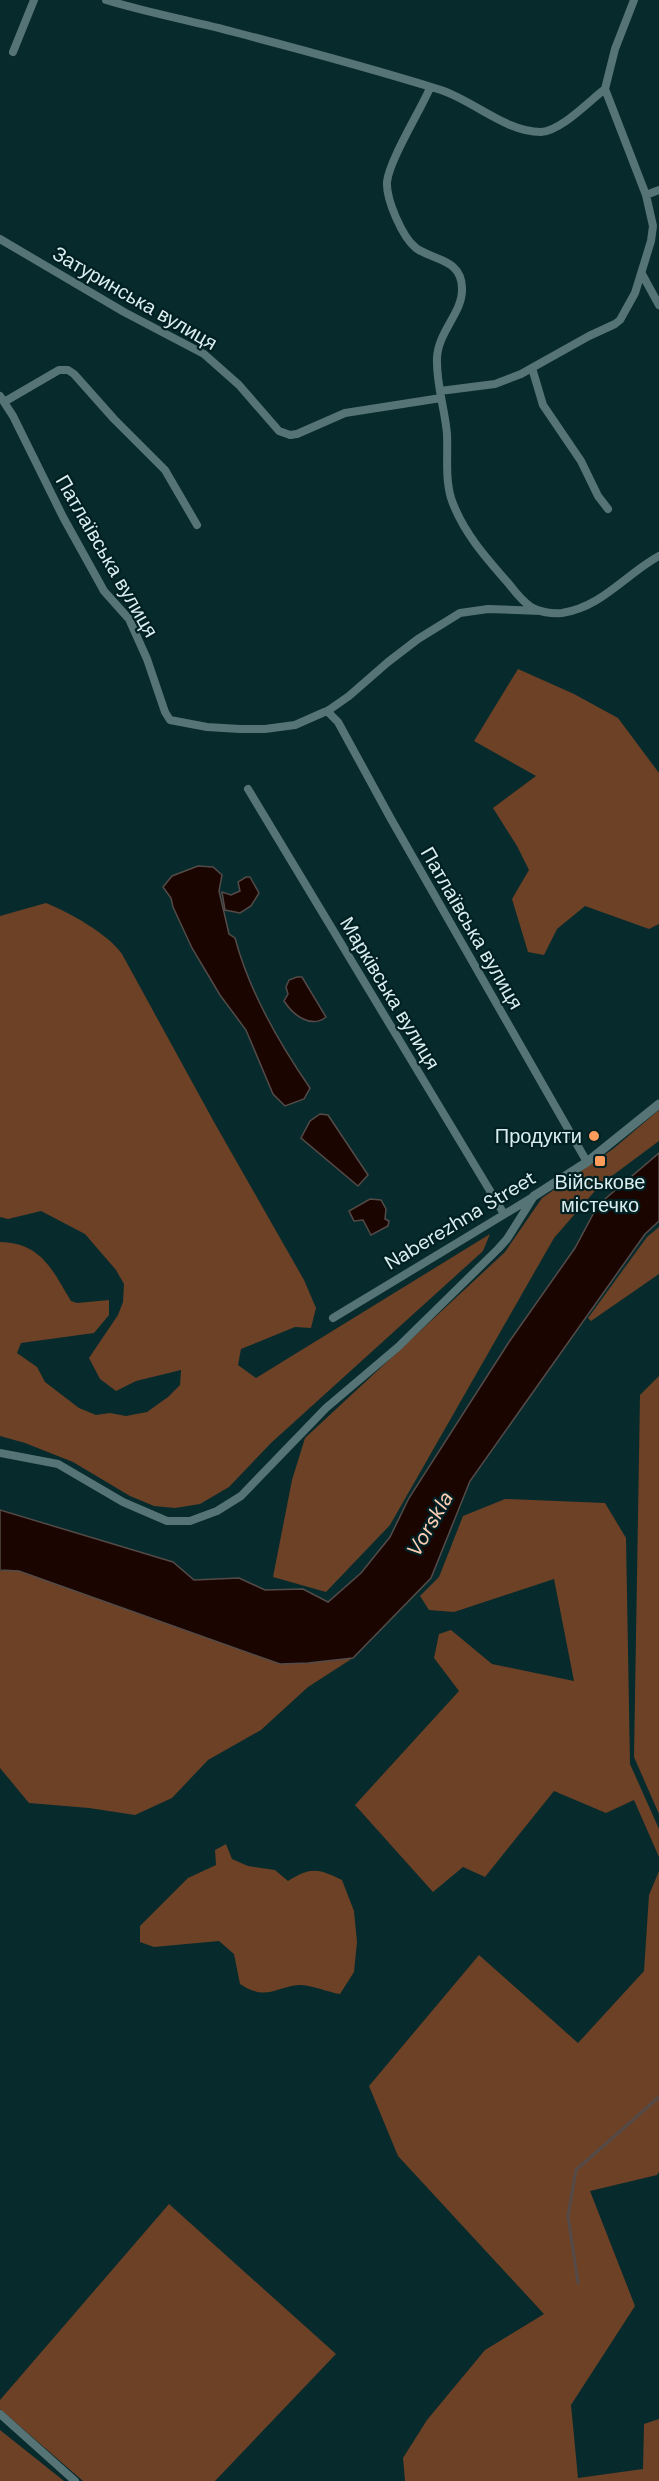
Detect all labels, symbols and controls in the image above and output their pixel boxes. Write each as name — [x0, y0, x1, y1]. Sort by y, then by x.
street label: Затуринська вулиця — [48, 240, 222, 356]
street label: Патлаївська вулиця — [50, 470, 164, 642]
street label: Патлаївська вулиця — [415, 842, 529, 1014]
street label: Марківська вулиця — [334, 912, 446, 1074]
place label: Продукти — [495, 1123, 582, 1149]
marker: Продукти — [587, 1129, 601, 1143]
marker: Військове містечко — [593, 1154, 607, 1168]
street label: Naberezhna Street — [380, 1164, 541, 1275]
place label: Військове містечко — [555, 1169, 646, 1218]
water label: Vorskla — [400, 1486, 460, 1562]

